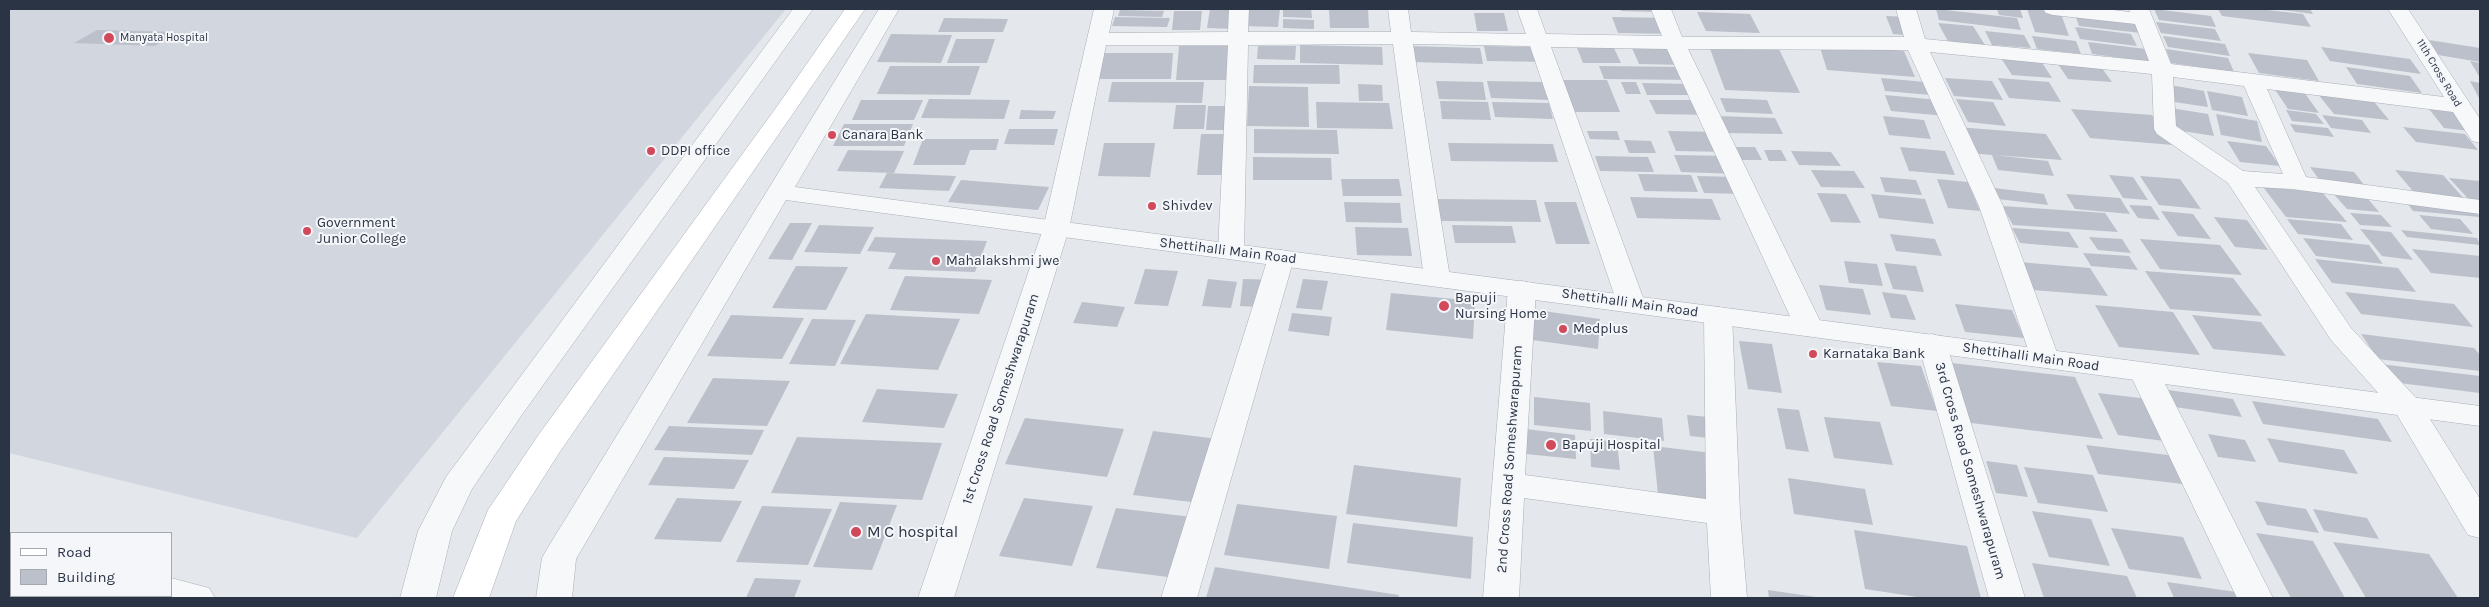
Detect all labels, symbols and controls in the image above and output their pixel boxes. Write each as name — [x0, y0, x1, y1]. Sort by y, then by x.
marker: Manyata Hospital — [102, 31, 116, 45]
place label: Manyata Hospital — [120, 31, 208, 45]
street label: 11th Cross Road — [2414, 37, 2464, 109]
place label: Canara Bank — [842, 127, 923, 143]
marker: Canara Bank — [826, 129, 838, 141]
place label: DDPI office — [661, 143, 730, 159]
marker: DDPI office — [645, 145, 657, 157]
place label: Shivdev — [1162, 198, 1213, 214]
marker: Shivdev — [1146, 200, 1158, 212]
place label: Government Junior College — [317, 215, 406, 248]
marker: Government Junior College — [301, 225, 313, 237]
street label: Shettihalli Main Road — [1158, 234, 1298, 268]
place label: Mahalakshmi jwe — [946, 253, 1059, 269]
marker: Mahalakshmi jwe — [930, 255, 942, 267]
street label: Shettihalli Main Road — [1560, 285, 1700, 321]
place label: Bapuji Nursing Home — [1455, 290, 1547, 322]
street label: 1st Cross Road Someshwarapuram — [959, 291, 1043, 507]
marker: Bapuji Nursing Home — [1437, 299, 1451, 313]
place label: Medplus — [1573, 321, 1628, 337]
marker: Medplus — [1557, 323, 1569, 335]
street label: Shettihalli Main Road — [1961, 339, 2101, 375]
street label: 2nd Cross Road Someshwarapuram — [1494, 344, 1526, 574]
place label: Karnataka Bank — [1823, 346, 1925, 362]
marker: Karnataka Bank — [1807, 348, 1819, 360]
street label: 3rd Cross Road Someshwarapuram — [1931, 360, 2009, 582]
place label: Bapuji Hospital — [1562, 437, 1661, 453]
marker: Bapuji Hospital — [1544, 438, 1558, 452]
place label: M C hospital — [867, 522, 958, 542]
marker: M C hospital — [849, 525, 863, 539]
legend — [10, 532, 172, 597]
text: Road — [57, 543, 92, 561]
text: Building — [57, 568, 115, 586]

